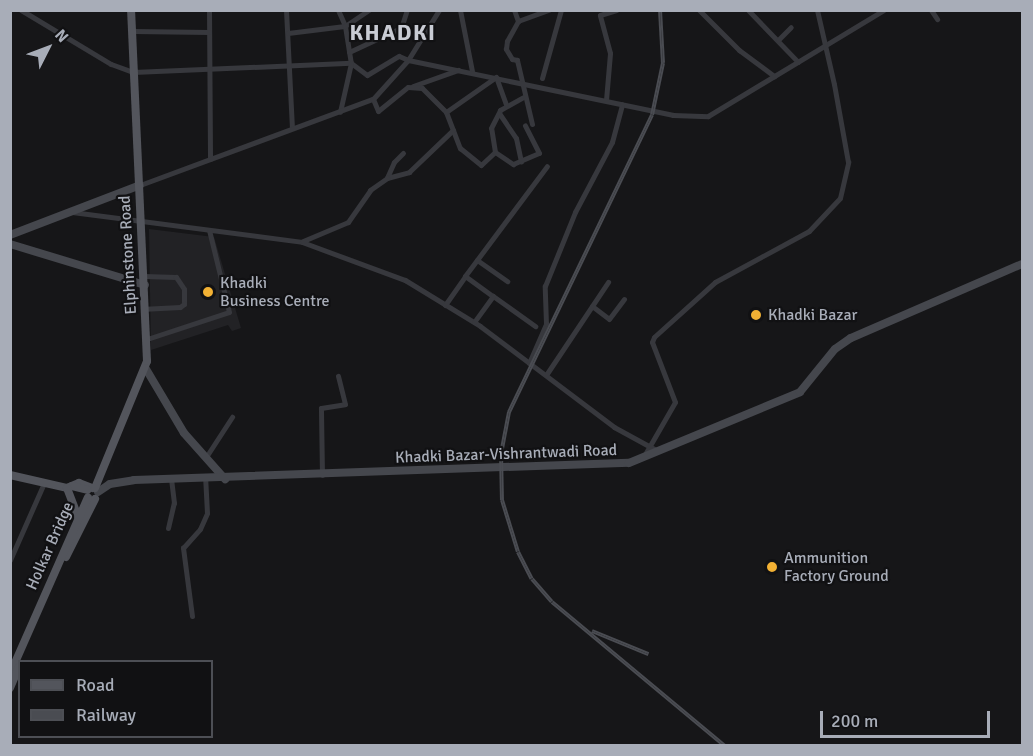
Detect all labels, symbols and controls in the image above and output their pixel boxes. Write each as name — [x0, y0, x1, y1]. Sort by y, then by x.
north arrow — [18, 18, 78, 78]
district label: KHADKI — [349, 20, 437, 46]
text: N — [50, 25, 73, 47]
street label: Elphinstone Road — [115, 195, 141, 315]
place label: Khadki Business Centre — [220, 273, 330, 311]
marker: Khadki Business Centre — [201, 285, 215, 299]
place label: Khadki Bazar — [768, 305, 857, 325]
marker: Khadki Bazar — [749, 308, 763, 322]
street label: Khadki Bazar-Vishrantwadi Road — [395, 441, 617, 467]
street label: Holkar Bridge — [22, 499, 78, 593]
place label: Ammunition Factory Ground — [784, 548, 889, 586]
marker: Ammunition Factory Ground — [765, 560, 779, 574]
legend — [18, 660, 213, 738]
text: Road — [76, 674, 115, 696]
scale bar — [823, 699, 992, 737]
text: Railway — [76, 704, 136, 726]
text: 200 m — [831, 710, 878, 732]

